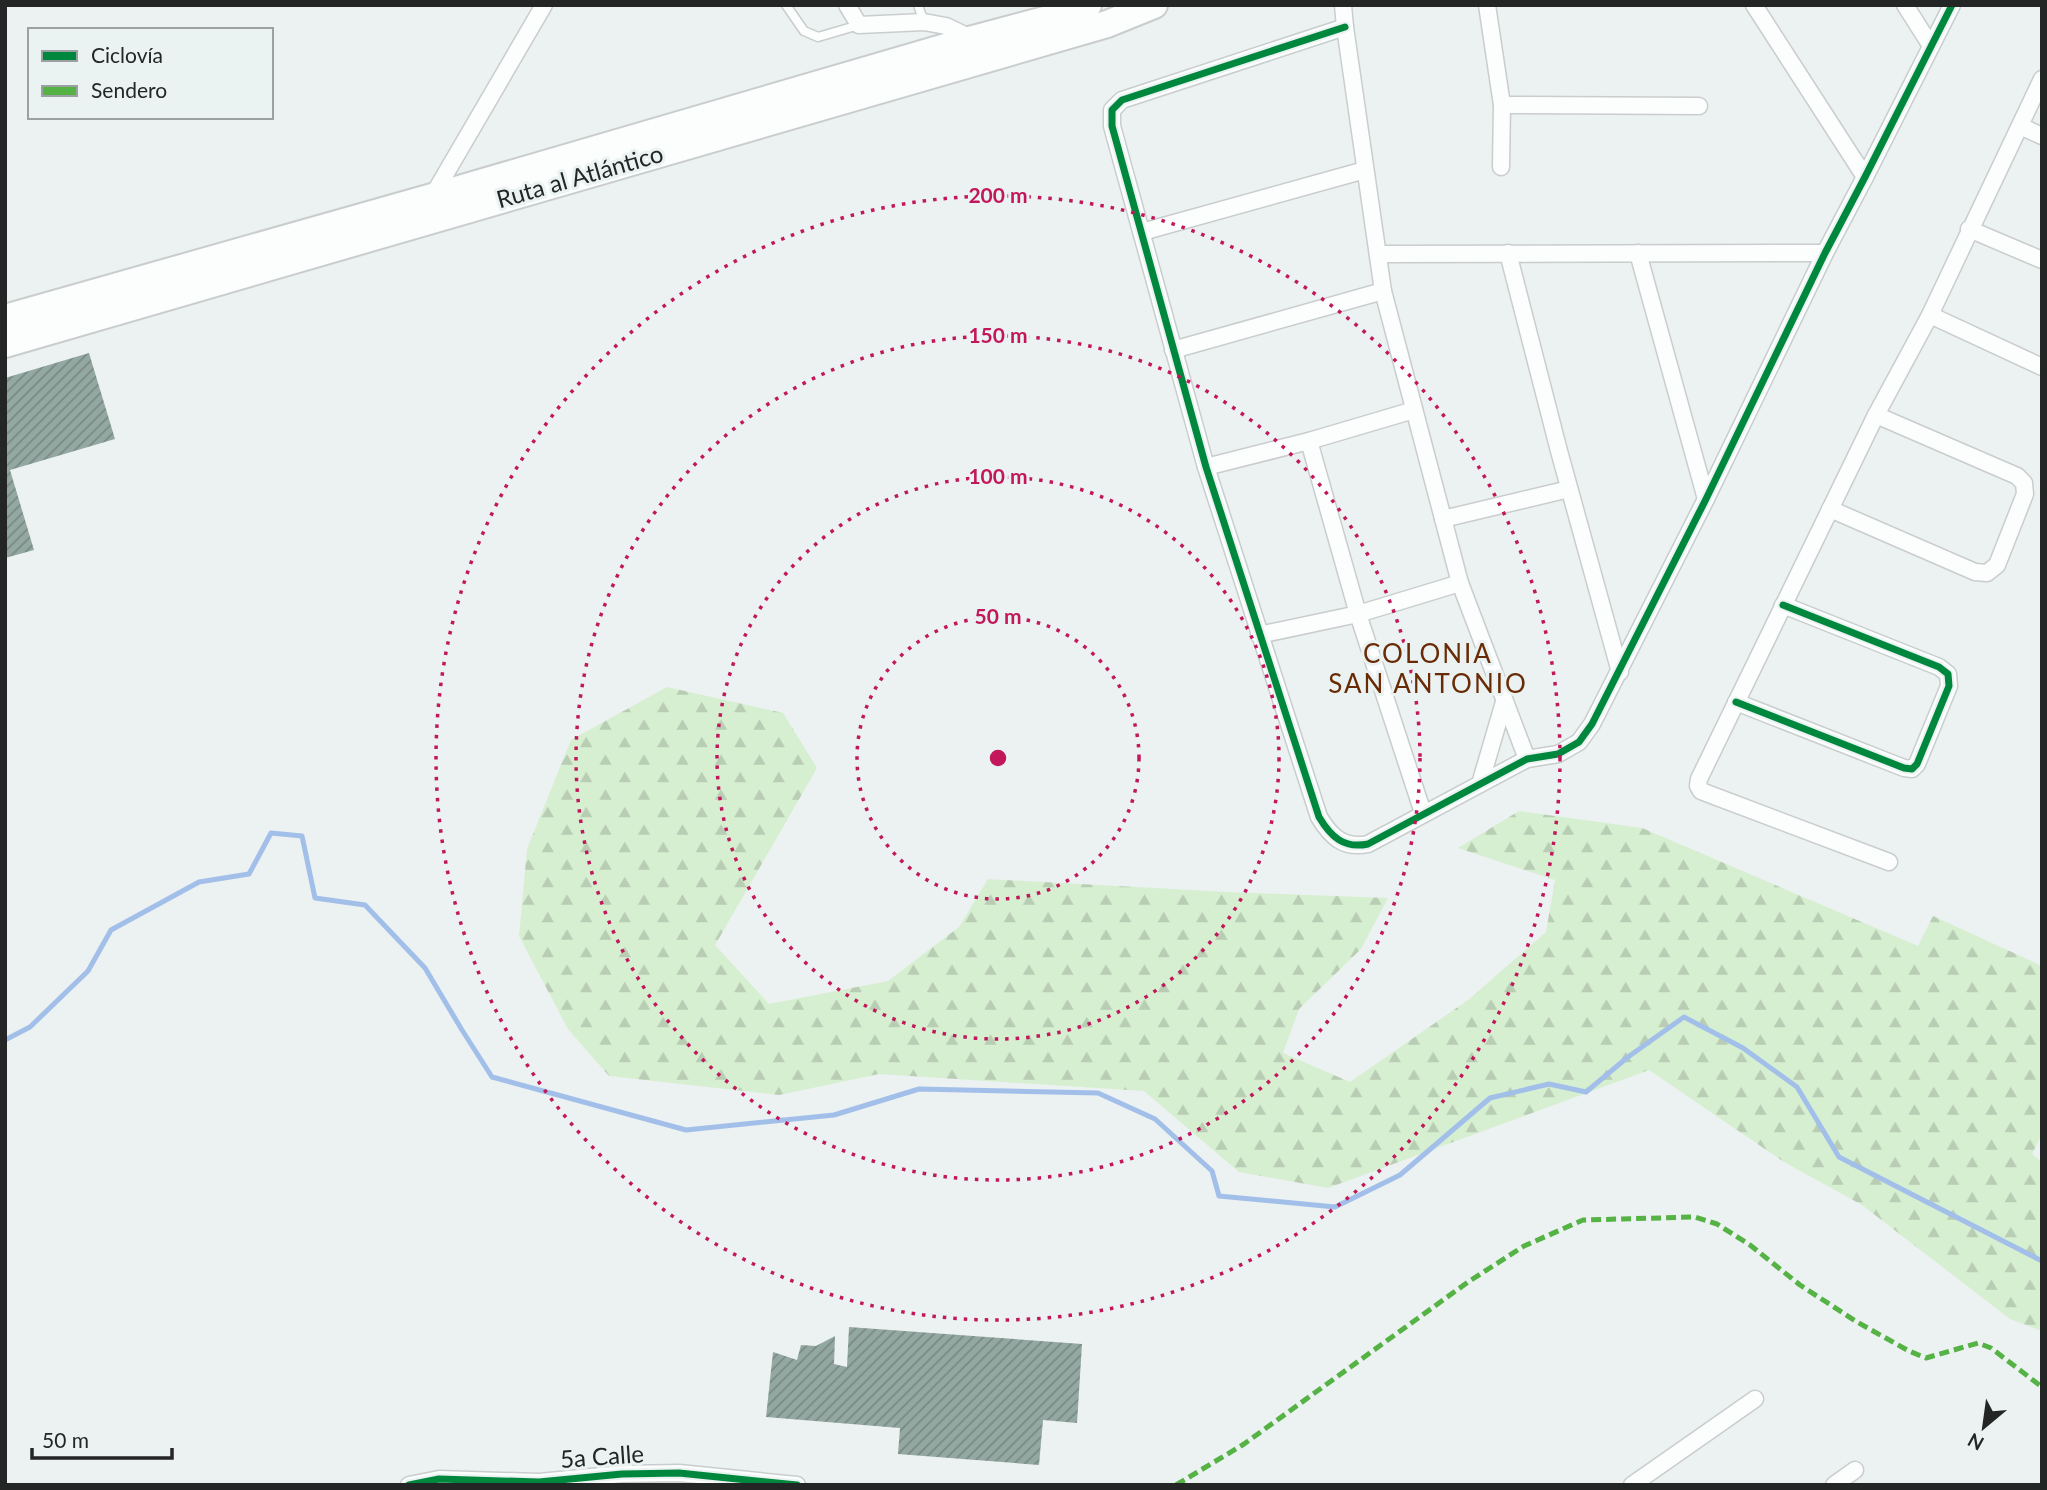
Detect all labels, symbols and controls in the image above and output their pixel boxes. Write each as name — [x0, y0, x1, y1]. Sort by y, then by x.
legend — [28, 28, 273, 119]
text: Ciclovía — [91, 42, 163, 67]
text: Sendero — [91, 77, 167, 102]
street label: Ruta al Atlántico — [493, 138, 666, 213]
text: 200 m — [968, 182, 1028, 207]
text: 150 m — [968, 322, 1028, 347]
text: 100 m — [968, 463, 1028, 488]
text: 50 m — [974, 603, 1022, 628]
district label: COLONIA SAN ANTONIO — [1328, 637, 1528, 699]
centre of rings — [986, 746, 1010, 770]
north arrow — [1949, 1392, 2019, 1462]
scale bar — [32, 1416, 172, 1460]
text: 50 m — [42, 1427, 89, 1452]
text: N — [1964, 1429, 1987, 1456]
street label: 5a Calle — [559, 1438, 645, 1473]

